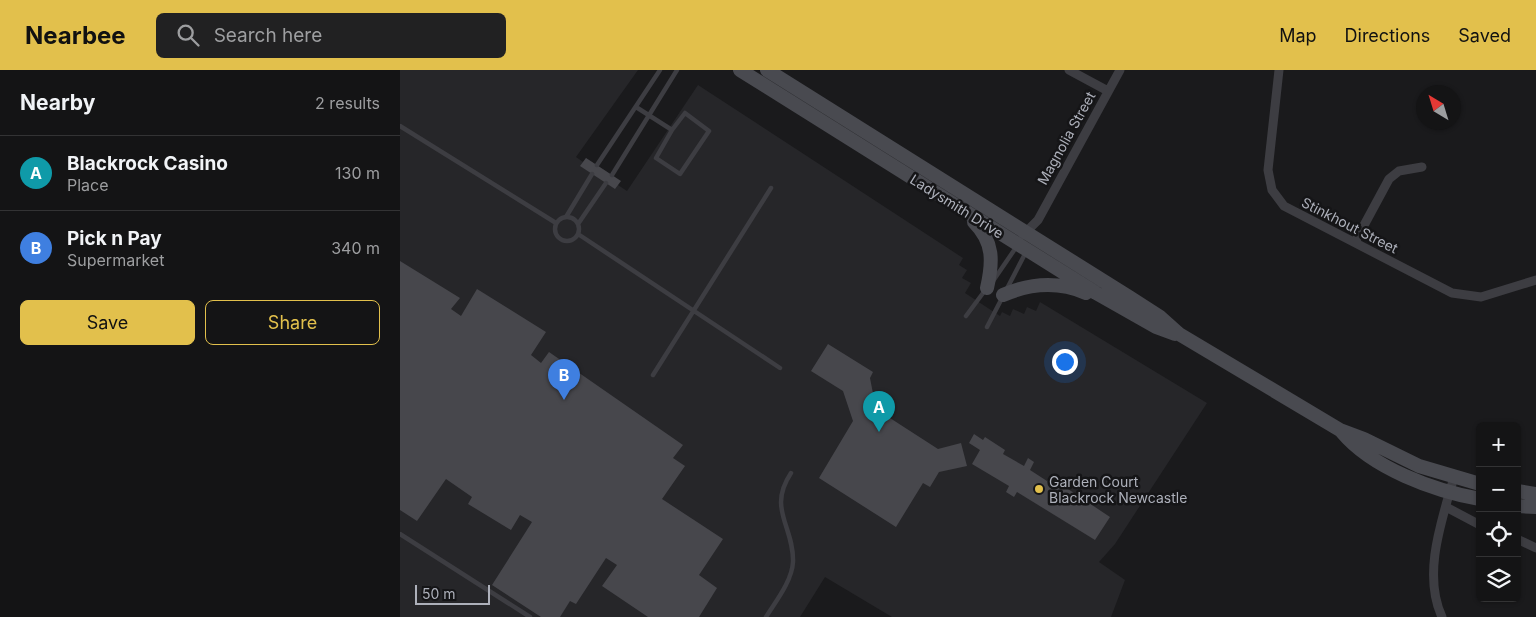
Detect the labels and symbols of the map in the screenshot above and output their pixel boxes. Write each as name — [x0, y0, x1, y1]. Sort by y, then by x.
north arrow — [1416, 85, 1461, 130]
street label: Magnolia Street — [1033, 88, 1099, 188]
street label: Ladysmith Drive — [907, 170, 1007, 242]
street label: Stinkhout Street — [1299, 193, 1401, 257]
your location — [1052, 349, 1078, 375]
pin: B — [548, 359, 580, 400]
pin: A — [863, 391, 895, 432]
place label: Garden Court Blackrock Newcastle — [1049, 473, 1187, 506]
marker: Garden Court Blackrock Newcastle — [1033, 483, 1045, 495]
scale bar — [415, 582, 490, 605]

